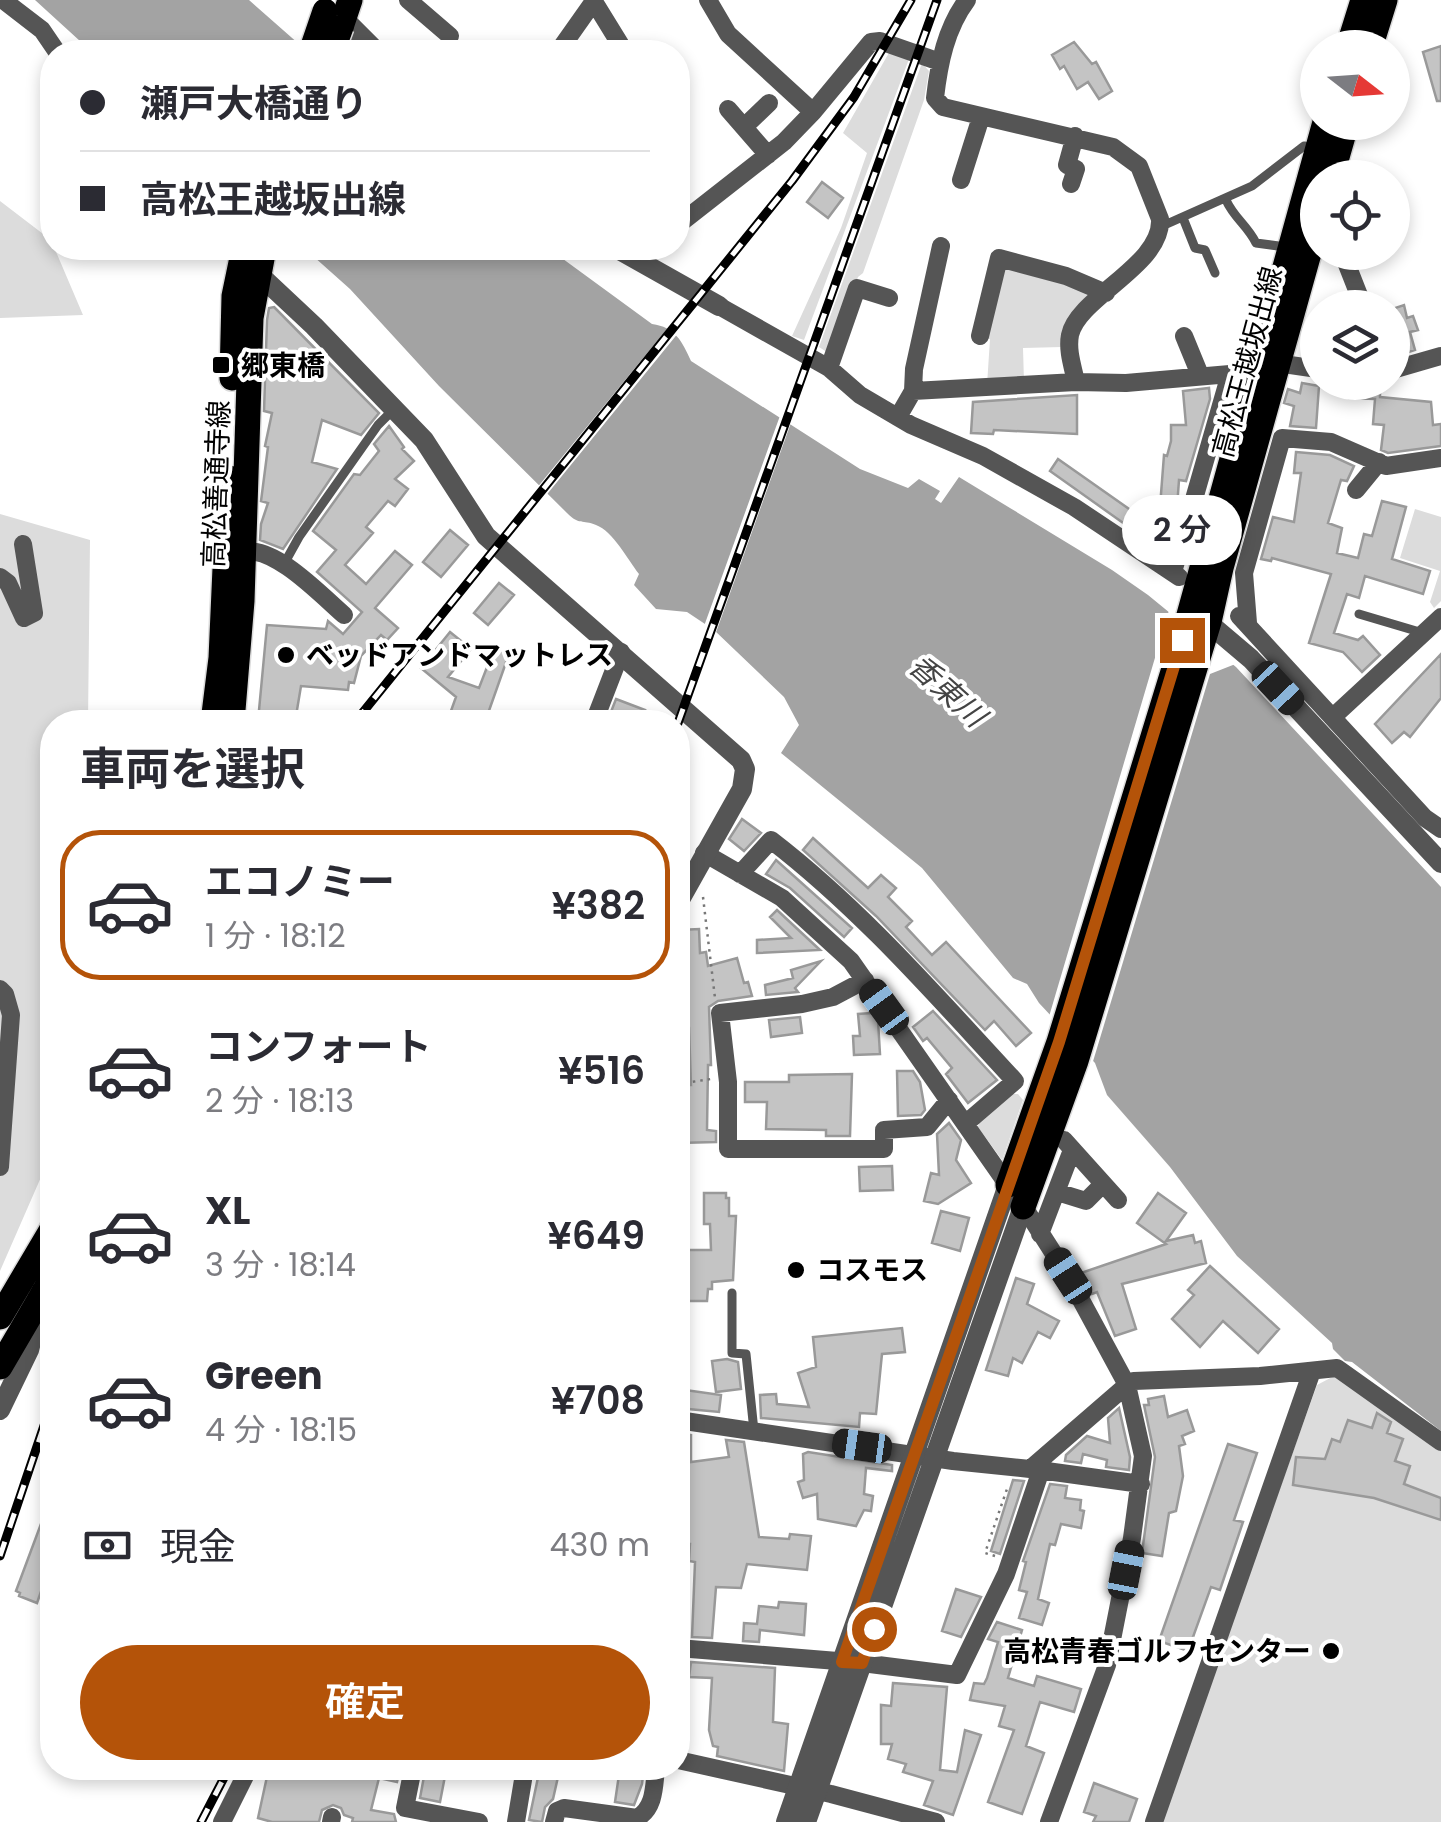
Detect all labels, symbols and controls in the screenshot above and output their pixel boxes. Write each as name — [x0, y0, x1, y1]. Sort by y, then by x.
north arrow — [1300, 30, 1410, 140]
map controls — [1300, 30, 1410, 400]
text: 瀬戸大橋通り — [140, 77, 368, 130]
button: locate — [1300, 160, 1410, 270]
text: 高松王越坂出線 — [140, 173, 406, 226]
street label: 高松王越坂出線 — [1203, 262, 1292, 462]
button: layers — [1300, 290, 1410, 400]
place label: 郷東橋 — [241, 346, 325, 385]
marker: 郷東橋 — [210, 354, 232, 376]
street label: 高松善通寺線 — [194, 399, 239, 569]
callout: 2 分 — [1122, 495, 1242, 565]
text: 2 分 — [1153, 507, 1211, 552]
route end — [1160, 618, 1205, 663]
place label: ベッドアンドマットレス — [306, 636, 613, 675]
marker: ベッドアンドマットレス — [275, 644, 297, 666]
water label: 香東川 — [900, 645, 997, 739]
car — [1247, 656, 1309, 720]
text: 車両を選択 — [80, 738, 305, 801]
text: エコノミー — [205, 855, 395, 908]
icon: car — [85, 860, 175, 950]
text: ¥382 — [552, 879, 645, 932]
text: 1 分 · 18:12 — [205, 913, 346, 958]
car — [854, 974, 914, 1040]
text: コンフォート — [205, 1020, 432, 1073]
icon: car — [85, 1025, 175, 1115]
text: ¥516 — [558, 1044, 645, 1097]
text: 2 分 · 18:13 — [205, 1078, 354, 1123]
text: XL — [205, 1184, 250, 1237]
icon: car — [85, 1190, 175, 1280]
text: ¥649 — [548, 1209, 645, 1262]
text: 3 分 · 18:14 — [205, 1242, 356, 1287]
car — [1039, 1243, 1097, 1309]
place label: コスモス — [816, 1251, 928, 1290]
marker: コスモス — [785, 1259, 807, 1281]
text: Green — [205, 1349, 323, 1402]
icon: car — [85, 1355, 175, 1445]
text: ¥708 — [551, 1374, 645, 1427]
text: 4 分 · 18:15 — [205, 1407, 357, 1452]
car — [830, 1427, 894, 1465]
icon: cash — [80, 1518, 135, 1573]
text: 現金 — [160, 1520, 236, 1573]
text: 430 m — [549, 1522, 650, 1567]
car — [1106, 1538, 1146, 1602]
route start — [852, 1607, 897, 1652]
place label: 高松青春ゴルフセンター — [1003, 1632, 1311, 1671]
marker: 高松青春ゴルフセンター — [1320, 1640, 1342, 1662]
button: 確定 — [80, 1645, 650, 1760]

